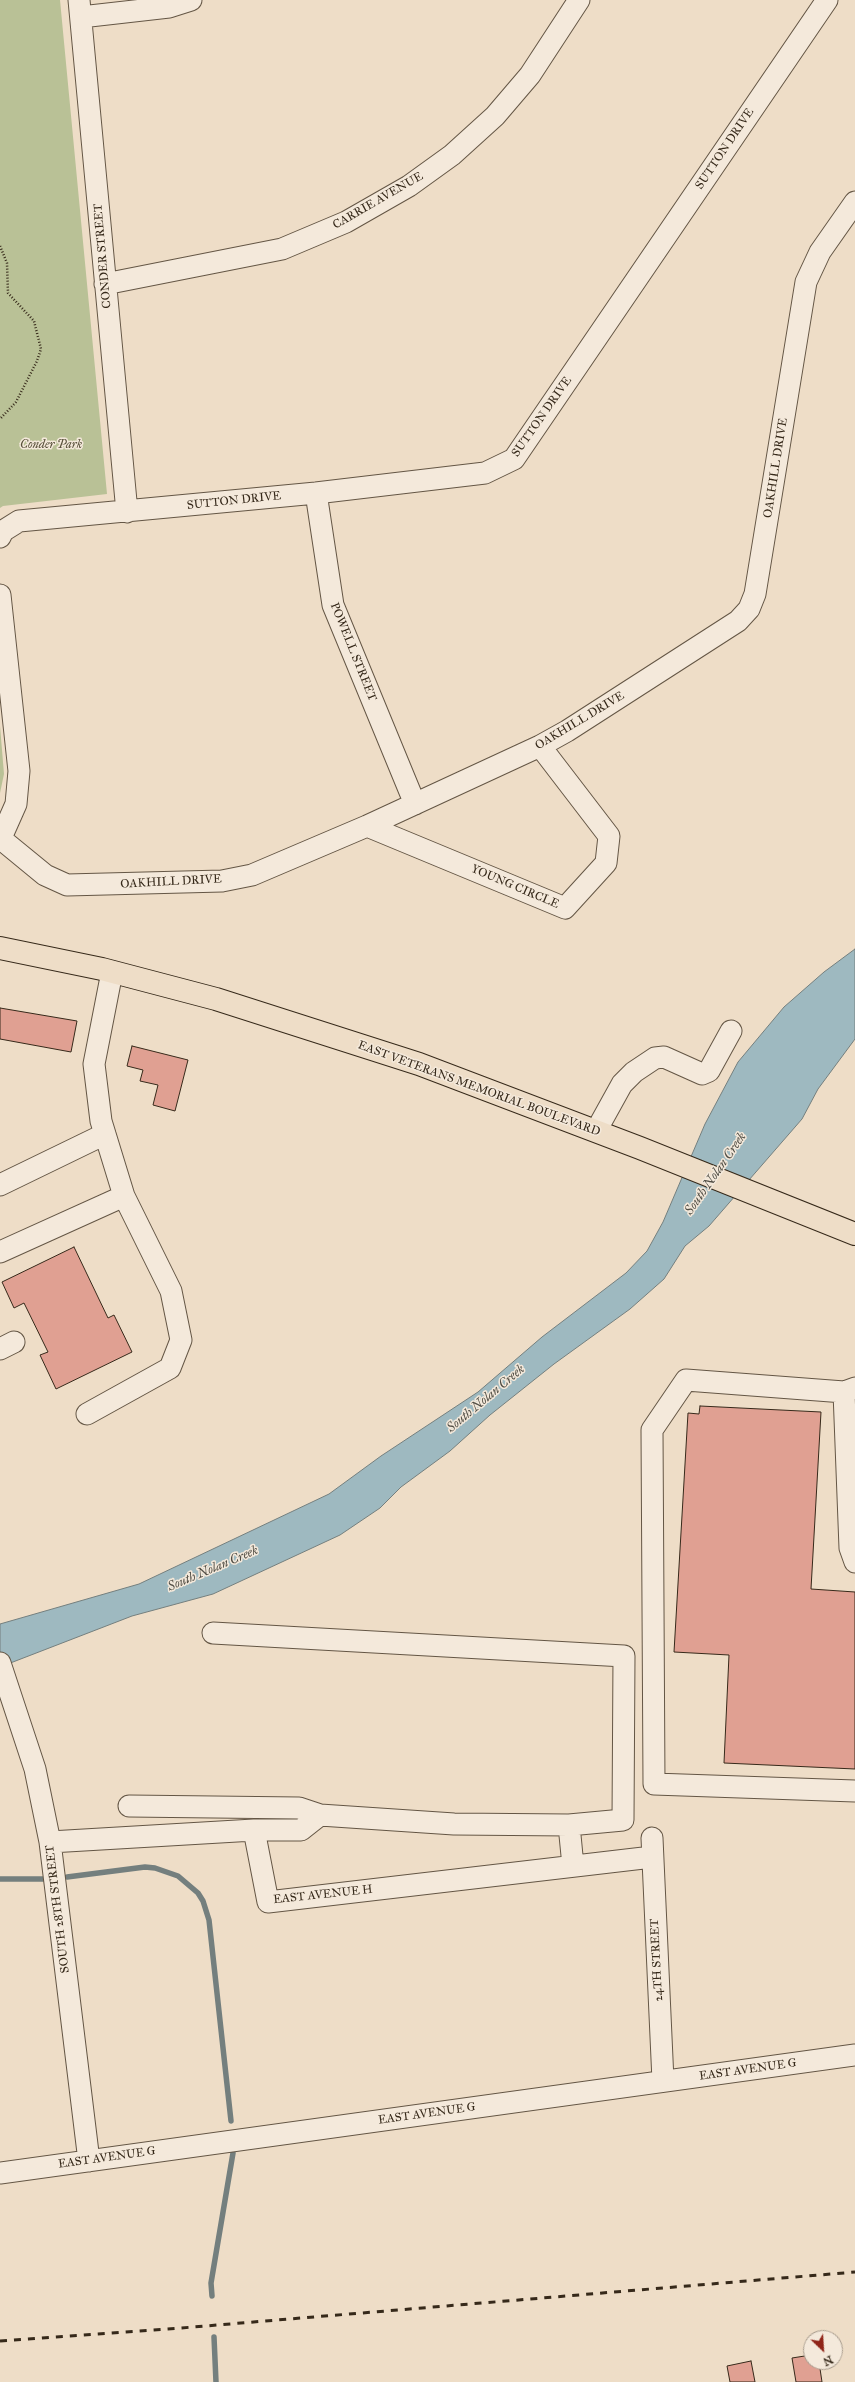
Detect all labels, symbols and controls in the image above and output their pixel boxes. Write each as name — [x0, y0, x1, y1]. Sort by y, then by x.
street label: SUTTON DRIVE — [693, 106, 757, 192]
street label: CARRIE AVENUE — [330, 169, 426, 233]
street label: CONDER STREET — [91, 203, 115, 309]
street label: SUTTON DRIVE — [509, 374, 575, 460]
street label: OAKHILL DRIVE — [761, 417, 791, 519]
park label: Conder Park — [20, 438, 82, 452]
street label: SUTTON DRIVE — [186, 489, 282, 513]
street label: POWELL STREET — [327, 601, 379, 703]
street label: OAKHILL DRIVE — [533, 689, 627, 753]
street label: YOUNG CIRCLE — [469, 862, 561, 912]
street label: OAKHILL DRIVE — [120, 872, 222, 892]
street label: EAST VETERANS MEMORIAL BOULEVARD — [356, 1038, 602, 1140]
water label: South Nolan Creek — [682, 1130, 750, 1218]
water label: South Nolan Creek — [444, 1362, 528, 1436]
water label: South Nolan Creek — [165, 1543, 261, 1595]
street label: SOUTH 28TH STREET — [43, 1844, 73, 1974]
street label: EAST AVENUE H — [273, 1883, 373, 1907]
street label: 24TH STREET — [648, 1918, 666, 2002]
street label: EAST AVENUE G — [698, 2056, 798, 2084]
street label: EAST AVENUE G — [377, 2100, 477, 2128]
street label: EAST AVENUE G — [57, 2144, 157, 2172]
north arrow — [803, 2330, 843, 2370]
text: N — [821, 2353, 835, 2368]

